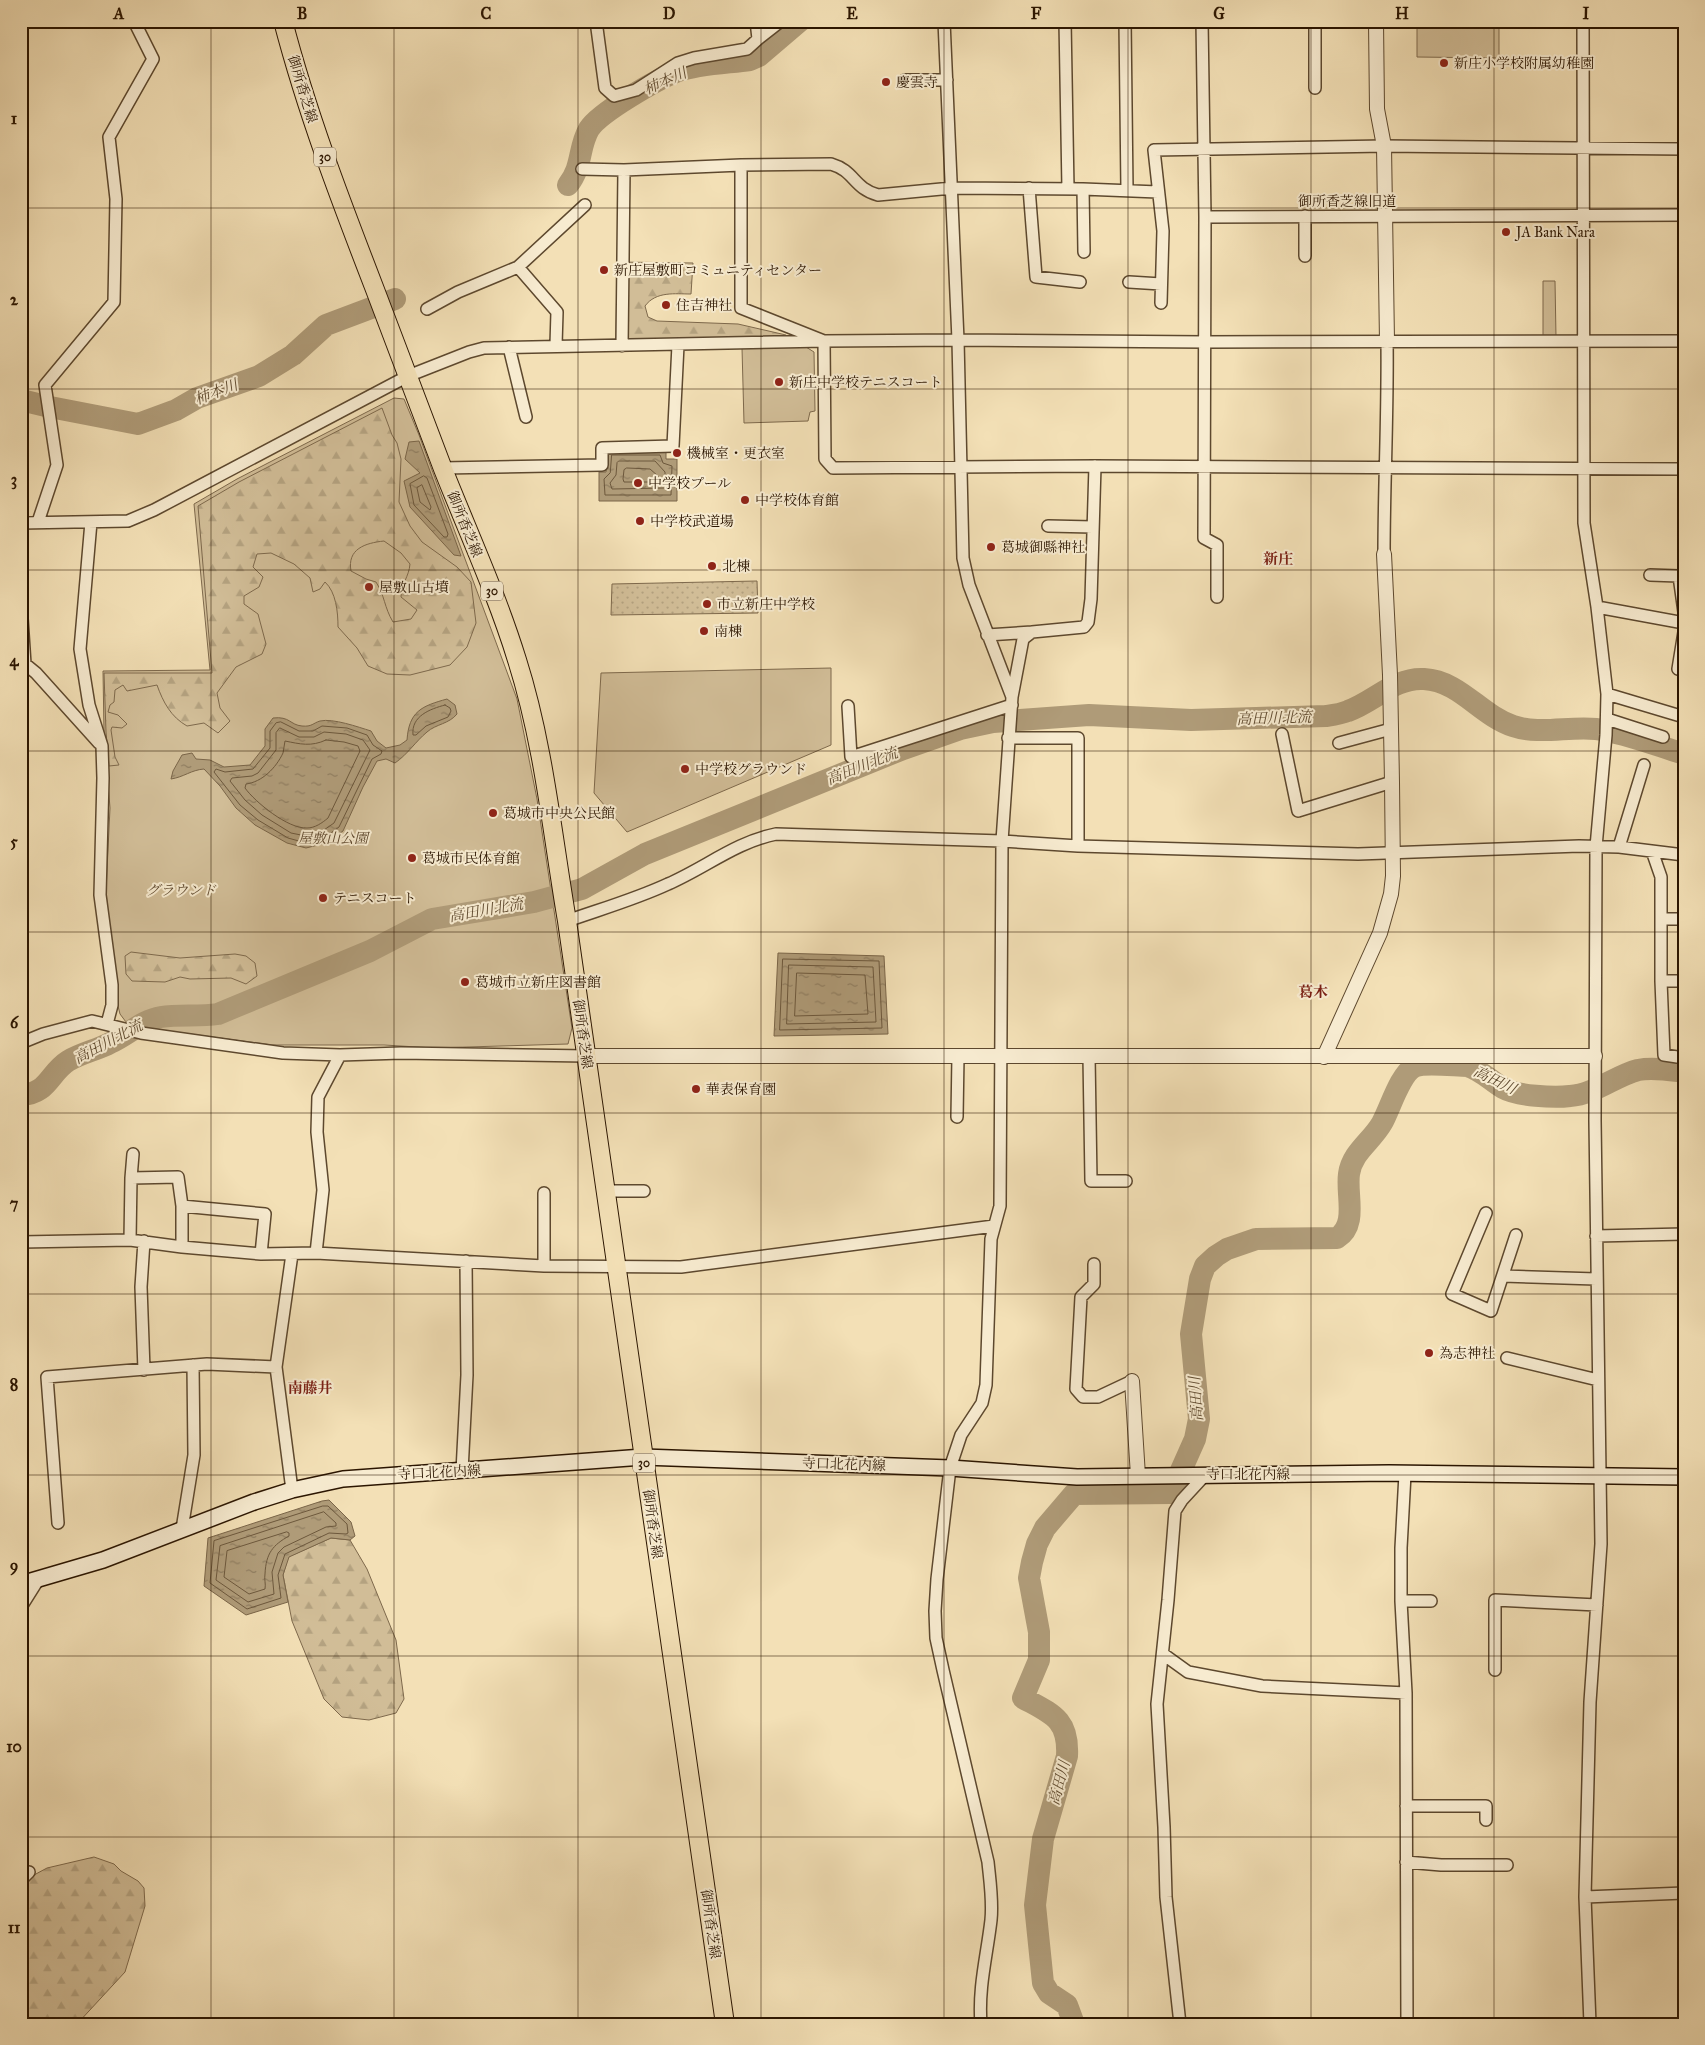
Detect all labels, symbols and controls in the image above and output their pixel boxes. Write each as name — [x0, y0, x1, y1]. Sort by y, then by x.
text: A — [113, 4, 125, 23]
text: B — [297, 4, 307, 23]
text: C — [481, 4, 492, 23]
text: D — [663, 4, 676, 23]
text: E — [846, 4, 858, 23]
text: F — [1031, 4, 1042, 23]
text: G — [1213, 4, 1225, 23]
text: H — [1395, 4, 1409, 23]
text: I — [1583, 4, 1590, 23]
street label: 御所香芝線 — [284, 53, 321, 125]
place label: 新庄小学校附属幼稚園 — [1454, 55, 1594, 72]
marker: 新庄小学校附属幼稚園 — [1438, 57, 1450, 69]
water label: 柿本川 — [641, 63, 691, 98]
place label: 慶雲寺 — [896, 74, 938, 91]
marker: 慶雲寺 — [880, 76, 892, 88]
text: 1 — [11, 109, 18, 128]
road number: 30 — [314, 148, 336, 166]
street label: 御所香芝線旧道 — [1298, 193, 1396, 210]
place label: JA Bank Nara — [1514, 224, 1595, 242]
marker: JA Bank Nara — [1500, 226, 1512, 238]
place label: 新庄屋敷町コミュニティセンター — [614, 262, 822, 279]
marker: 新庄屋敷町コミュニティセンター — [598, 264, 610, 276]
text: 2 — [10, 290, 19, 309]
place label: 住吉神社 — [676, 297, 732, 314]
marker: 住吉神社 — [660, 299, 672, 311]
place label: 新庄中学校テニスコート — [789, 374, 942, 391]
water label: 柿本川 — [192, 375, 242, 408]
marker: 新庄中学校テニスコート — [773, 376, 785, 388]
place label: 機械室・更衣室 — [687, 445, 785, 462]
marker: 機械室・更衣室 — [671, 447, 683, 459]
text: 3 — [11, 470, 17, 490]
place label: 中学校プール — [648, 475, 731, 492]
marker: 中学校プール — [632, 477, 644, 489]
street label: 御所香芝線 — [444, 489, 486, 560]
place label: 中学校体育館 — [755, 492, 839, 509]
marker: 中学校体育館 — [739, 494, 751, 506]
place label: 中学校武道場 — [650, 513, 734, 530]
marker: 中学校武道場 — [634, 515, 646, 527]
place label: 葛城御縣神社 — [1001, 539, 1085, 556]
marker: 葛城御縣神社 — [985, 541, 997, 553]
district label: 新庄 — [1263, 550, 1293, 568]
place label: 北棟 — [722, 558, 750, 575]
marker: 北棟 — [706, 560, 718, 572]
place label: 屋敷山古墳 — [379, 579, 449, 596]
marker: 屋敷山古墳 — [363, 581, 375, 593]
road number: 30 — [481, 582, 503, 600]
place label: 市立新庄中学校 — [717, 596, 815, 613]
marker: 市立新庄中学校 — [701, 598, 713, 610]
place label: 南棟 — [714, 623, 742, 640]
marker: 南棟 — [698, 625, 710, 637]
text: 4 — [10, 651, 20, 671]
water label: 高田川北流 — [1236, 708, 1315, 728]
water label: 高田川北流 — [824, 742, 903, 788]
place label: 中学校グラウンド — [695, 761, 807, 778]
marker: 中学校グラウンド — [679, 763, 691, 775]
place label: 葛城市中央公民館 — [503, 805, 615, 822]
marker: 葛城市中央公民館 — [487, 807, 499, 819]
park label: 屋敷山公園 — [298, 830, 370, 847]
text: 5 — [10, 832, 18, 851]
place label: 葛城市民体育館 — [422, 850, 520, 867]
marker: 葛城市民体育館 — [406, 852, 418, 864]
park label: グラウンド — [146, 882, 217, 899]
place label: テニスコート — [333, 890, 416, 907]
marker: テニスコート — [317, 892, 329, 904]
water label: 高田川北流 — [447, 894, 527, 925]
place label: 葛城市立新庄図書館 — [475, 974, 601, 991]
marker: 葛城市立新庄図書館 — [459, 976, 471, 988]
district label: 葛木 — [1298, 983, 1328, 1001]
street label: 御所香芝線 — [569, 998, 596, 1070]
text: 6 — [10, 1013, 19, 1032]
water label: 高田川北流 — [71, 1015, 148, 1068]
water label: 高田川 — [1471, 1062, 1521, 1099]
place label: 華表保育園 — [706, 1081, 776, 1098]
marker: 華表保育園 — [690, 1083, 702, 1095]
text: 7 — [10, 1194, 19, 1213]
place label: 為志神社 — [1439, 1345, 1495, 1362]
marker: 為志神社 — [1423, 1347, 1435, 1359]
water label: 高田川 — [1185, 1374, 1207, 1422]
text: 8 — [10, 1375, 18, 1394]
district label: 南藤井 — [287, 1379, 333, 1397]
road number: 30 — [633, 1454, 655, 1472]
street label: 寺口北花内線 — [802, 1455, 886, 1474]
street label: 寺口北花内線 — [397, 1462, 481, 1483]
street label: 寺口北花内線 — [1206, 1466, 1290, 1483]
street label: 御所香芝線 — [639, 1488, 666, 1560]
text: 9 — [10, 1556, 18, 1576]
text: 10 — [6, 1737, 22, 1756]
water label: 高田川 — [1044, 1757, 1074, 1807]
street label: 御所香芝線 — [697, 1888, 724, 1960]
text: 11 — [8, 1918, 21, 1937]

